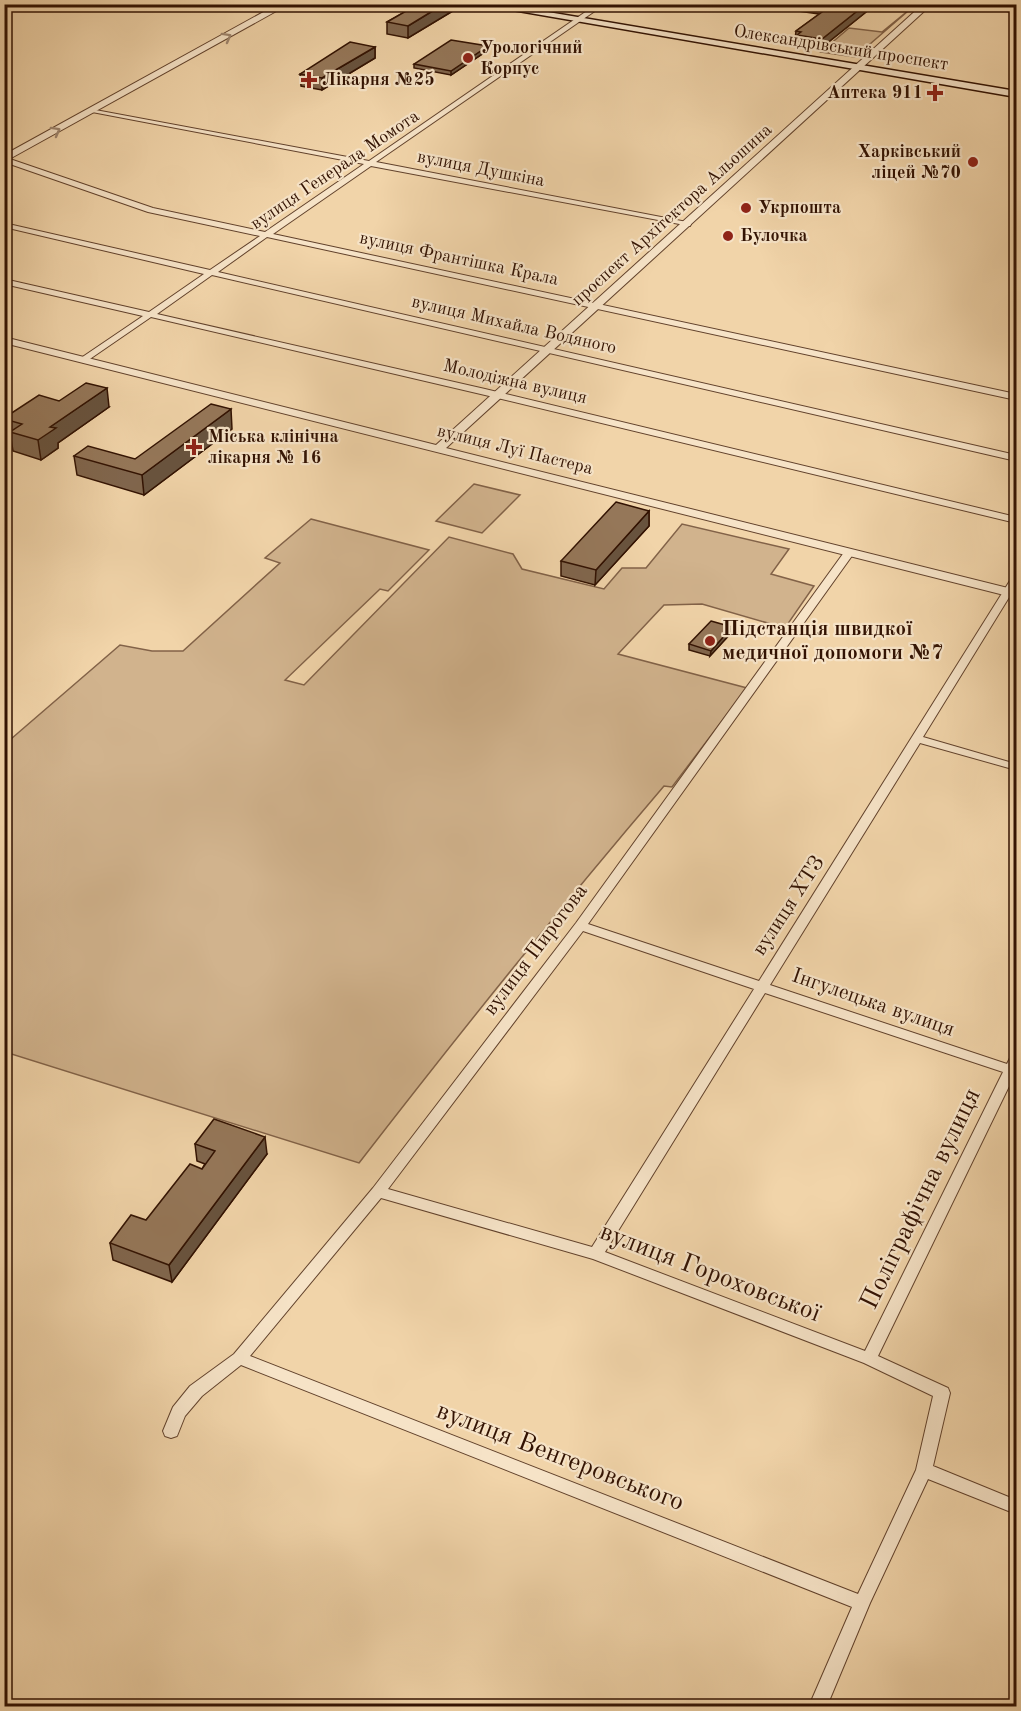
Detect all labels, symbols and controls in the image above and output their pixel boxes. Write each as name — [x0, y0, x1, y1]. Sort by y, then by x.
street label: Олександрівський проспект — [732, 22, 950, 74]
one-way arrow — [220, 32, 231, 44]
place label: Урологічний Корпус — [480, 39, 583, 78]
marker: Урологічний Корпус — [461, 51, 475, 65]
marker: Лікарня №25 — [300, 71, 318, 89]
place label: Лікарня №25 — [322, 71, 435, 89]
place label: Аптека 911 — [827, 84, 923, 102]
marker: Аптека 911 — [928, 86, 942, 100]
street label: вулиця Генерала Момота — [248, 107, 423, 233]
street label: проспект Архітектора Альошина — [568, 120, 776, 309]
one-way arrow — [49, 126, 60, 138]
place label: Харківський ліцей №70 — [858, 143, 961, 182]
street label: вулиця Душкіна — [416, 148, 546, 190]
marker: Харківський ліцей №70 — [966, 155, 980, 169]
place label: Укрпошта — [758, 199, 841, 217]
marker: Укрпошта — [739, 201, 753, 215]
place label: Булочка — [740, 227, 808, 245]
street label: вулиця Франтішка Крала — [358, 229, 560, 289]
marker: Булочка — [721, 229, 735, 243]
street label: вулиця Михайла Водяного — [410, 293, 618, 357]
street label: Молодіжна вулиця — [441, 357, 589, 407]
street label: вулиця Луї Пастера — [435, 422, 595, 478]
place label: Міська клінічна лікарня № 16 — [208, 428, 339, 467]
marker: Міська клінічна лікарня № 16 — [185, 438, 203, 456]
place label: Підстанція швидкої медичної допомоги №7 — [722, 619, 944, 664]
marker: Підстанція швидкої медичної допомоги №7 — [703, 634, 717, 648]
street label: вулиця ХТЗ — [749, 852, 829, 960]
street label: вулиця Пирогова — [480, 880, 592, 1020]
street label: Інгулецька вулиця — [789, 965, 957, 1041]
street label: Поліграфічна вулиця — [856, 1084, 986, 1314]
street label: вулиця Гороховської — [596, 1219, 825, 1327]
street label: вулиця Венгеровського — [433, 1398, 687, 1516]

